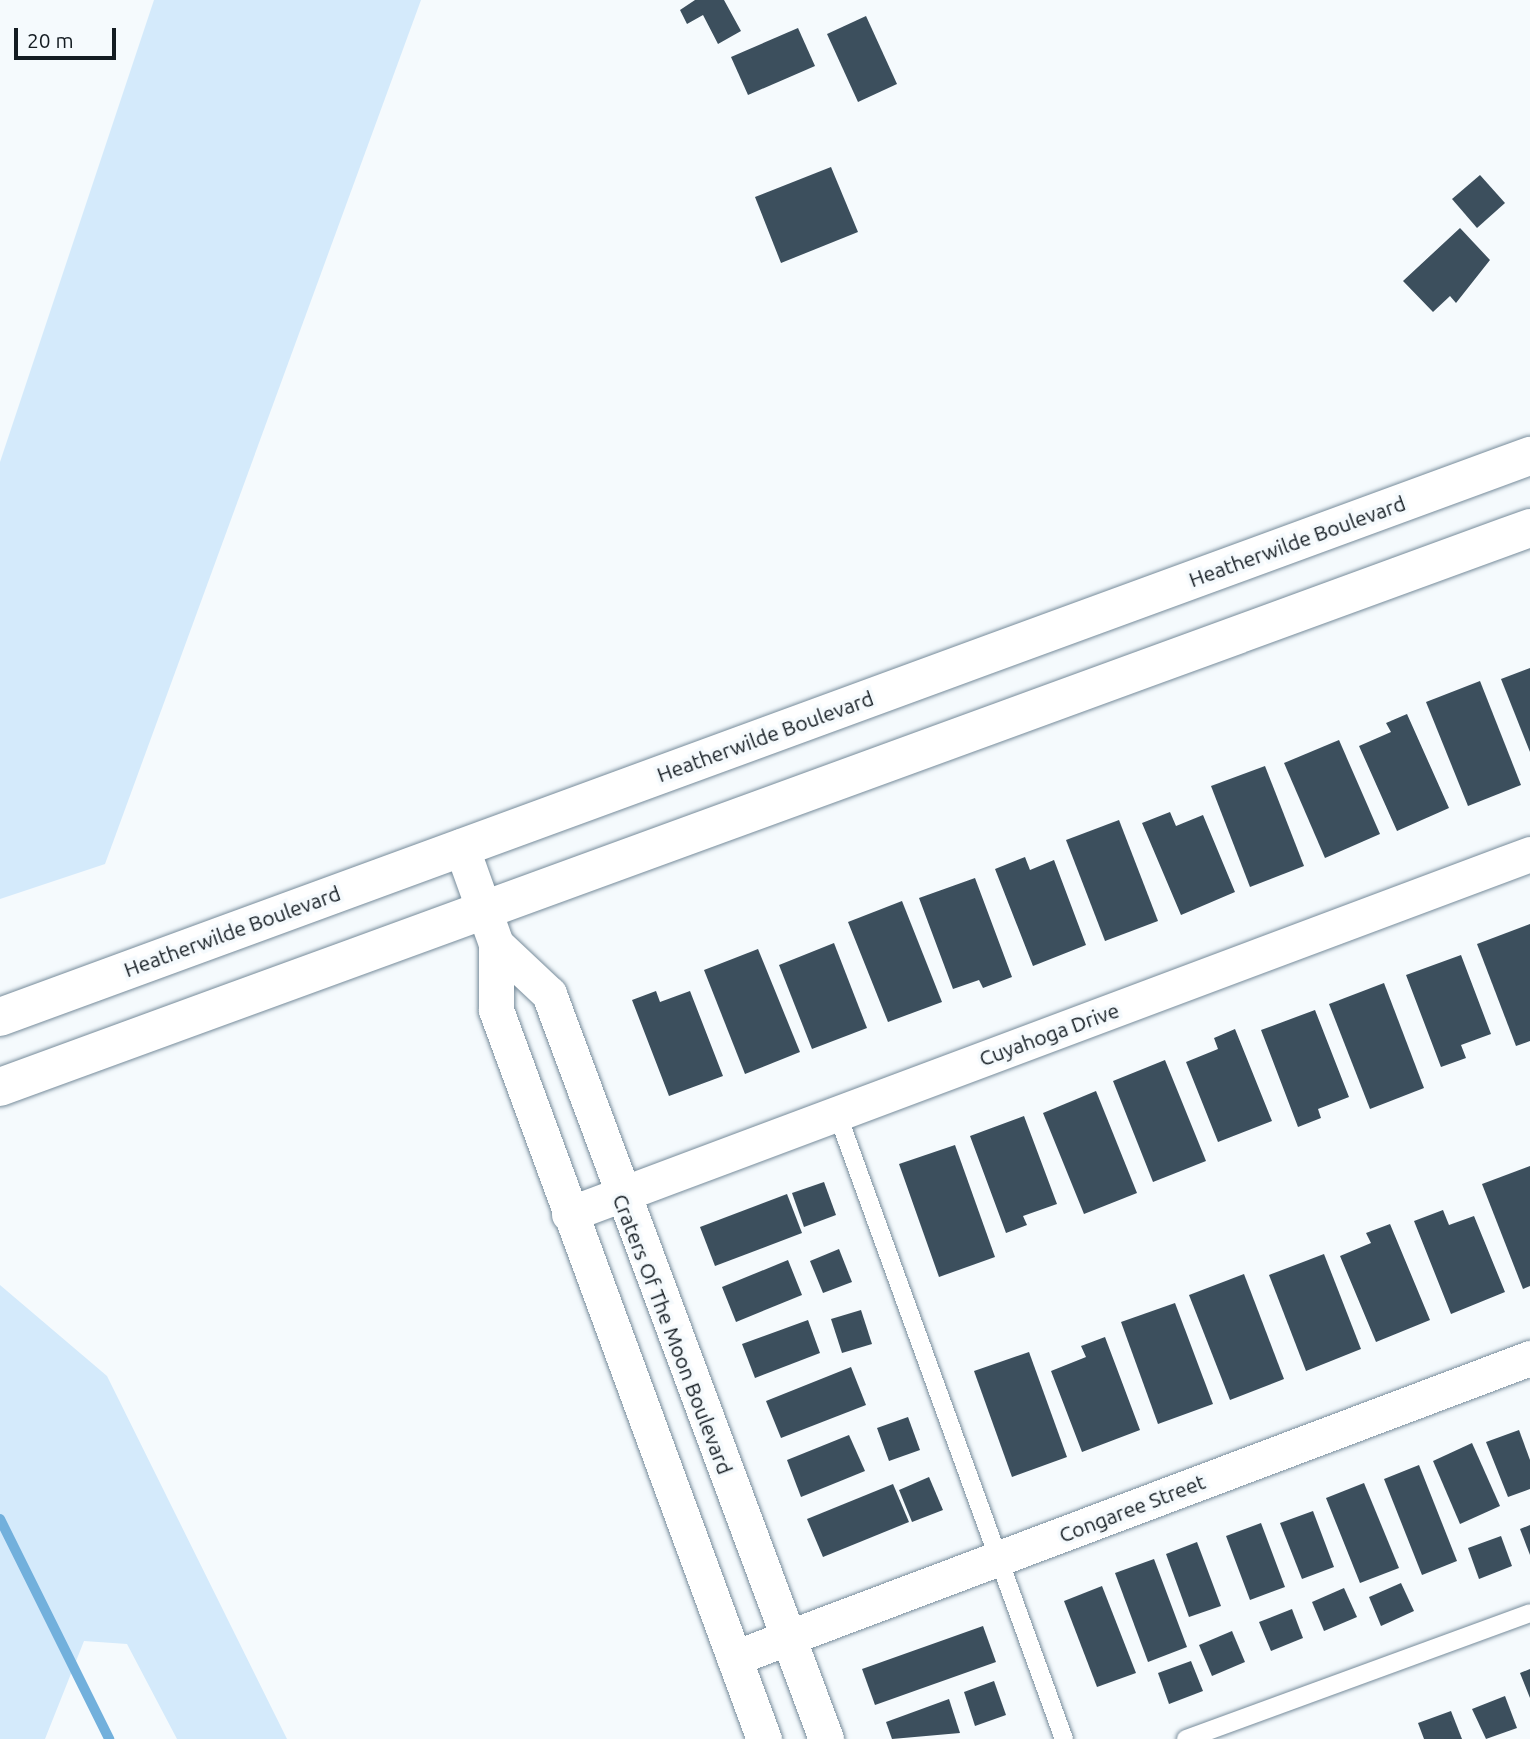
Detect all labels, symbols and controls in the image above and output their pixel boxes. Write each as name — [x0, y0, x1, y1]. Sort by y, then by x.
scale bar — [18, 14, 119, 58]
text: 20 m — [27, 28, 74, 52]
street label: Heatherwilde Boulevard — [1185, 490, 1409, 592]
street label: Heatherwilde Boulevard — [653, 685, 877, 787]
street label: Heatherwilde Boulevard — [120, 880, 344, 982]
street label: Cuyahoga Drive — [976, 997, 1122, 1071]
street label: Craters Of The Moon Boulevard — [608, 1190, 738, 1478]
street label: Congaree Street — [1055, 1469, 1209, 1547]

